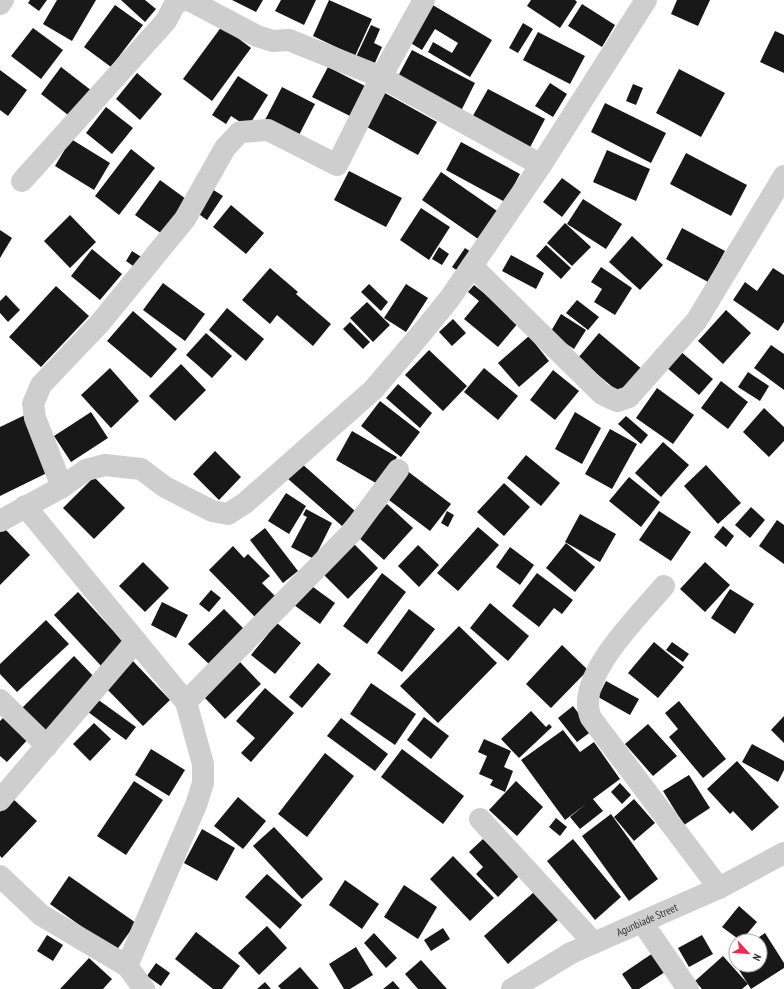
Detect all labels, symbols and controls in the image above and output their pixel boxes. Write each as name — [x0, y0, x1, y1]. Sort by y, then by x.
street label: Agunbiade Street — [614, 900, 680, 939]
north arrow — [728, 933, 768, 973]
text: N — [749, 952, 765, 963]

